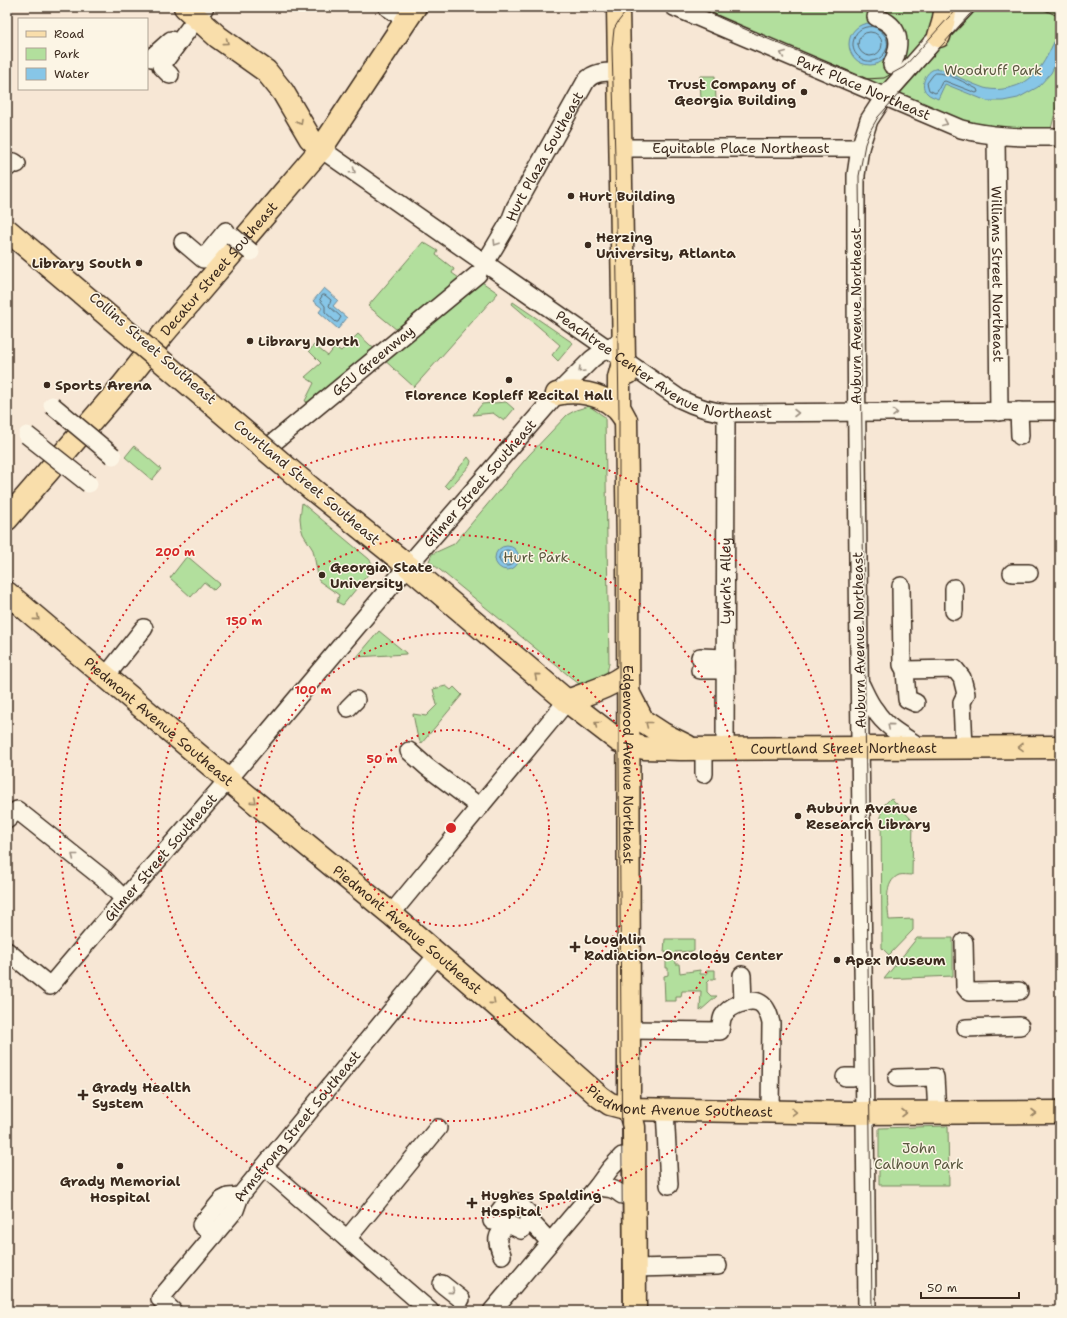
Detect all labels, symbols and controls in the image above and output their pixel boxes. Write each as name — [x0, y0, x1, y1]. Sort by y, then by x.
legend — [18, 18, 148, 90]
text: Road — [54, 26, 85, 42]
one-way arrow — [222, 37, 229, 44]
text: Park — [54, 46, 80, 62]
one-way arrow — [780, 51, 788, 59]
street label: Park Place Northeast — [794, 51, 933, 124]
park label: Woodruff Park — [944, 61, 1042, 79]
text: Water — [54, 66, 90, 82]
place label: Trust Company of Georgia Building — [668, 75, 796, 109]
marker: Trust Company of Georgia Building — [799, 87, 809, 97]
street label: Hurt Plaza Southeast — [502, 88, 587, 224]
one-way arrow — [296, 118, 303, 125]
one-way arrow — [942, 118, 949, 126]
street label: Equitable Place Northeast — [652, 139, 830, 157]
one-way arrow — [349, 166, 356, 174]
street label: Williams Street Northeast — [988, 186, 1007, 362]
place label: Hurt Building — [579, 187, 675, 205]
marker: Hurt Building — [566, 191, 576, 201]
street label: Decatur Street Southeast — [156, 198, 281, 340]
place label: Herzing University, Atlanta — [596, 228, 736, 262]
street label: Auburn Avenue Northeast — [847, 228, 865, 404]
one-way arrow — [494, 239, 501, 246]
marker: Herzing University, Atlanta — [583, 240, 593, 250]
place label: Library South — [32, 254, 131, 272]
marker: Library South — [134, 258, 144, 268]
street label: Collins Street Southeast — [86, 288, 220, 408]
street label: Peachtree Center Avenue Northeast — [552, 306, 772, 422]
street label: GSU Greenway — [328, 321, 418, 400]
place label: Library North — [258, 332, 359, 350]
marker: Library North — [245, 336, 255, 346]
one-way arrow — [578, 365, 586, 373]
marker: Florence Kopleff Recital Hall — [504, 375, 514, 385]
place label: Sports Arena — [55, 376, 152, 394]
marker: Sports Arena — [42, 380, 52, 390]
place label: Florence Kopleff Recital Hall — [405, 386, 613, 404]
one-way arrow — [892, 408, 898, 417]
one-way arrow — [793, 409, 799, 417]
street label: Courtland Street Southeast — [230, 415, 384, 549]
street label: Gilmer Street Southeast — [419, 415, 540, 551]
street label: Lynch's Alley — [716, 537, 735, 625]
text: 200 m — [155, 544, 195, 560]
park label: Hurt Park — [503, 548, 569, 566]
street label: Auburn Avenue Northeast — [848, 551, 870, 729]
place label: Georgia State University — [330, 558, 433, 592]
marker: Georgia State University — [317, 570, 327, 580]
one-way arrow — [32, 613, 39, 620]
text: 150 m — [226, 613, 262, 629]
street label: Piedmont Avenue Southeast — [80, 653, 237, 790]
street label: Edgewood Avenue Northeast — [619, 665, 638, 864]
one-way arrow — [535, 673, 542, 680]
text: 100 m — [295, 682, 332, 698]
one-way arrow — [594, 722, 601, 729]
one-way arrow — [645, 722, 652, 729]
one-way arrow — [887, 724, 894, 731]
street label: Courtland Street Northeast — [750, 739, 937, 758]
one-way arrow — [1018, 743, 1024, 751]
text: 50 m — [367, 751, 398, 767]
street label: Gilmer Street Southeast — [100, 790, 221, 925]
one-way arrow — [249, 796, 257, 803]
place label: Auburn Avenue Research Library — [806, 799, 931, 833]
marker: Auburn Avenue Research Library — [793, 811, 803, 821]
centre of rings — [444, 821, 458, 835]
one-way arrow — [72, 853, 79, 860]
street label: Piedmont Avenue Southeast — [329, 861, 486, 998]
place label: Loughlin Radiation-Oncology Center — [584, 930, 784, 964]
marker: Loughlin Radiation-Oncology Center — [569, 941, 581, 953]
place label: Apex Museum — [845, 951, 946, 969]
marker: Apex Museum — [832, 955, 842, 965]
one-way arrow — [488, 997, 495, 1004]
street label: Armstrong Street Southeast — [230, 1047, 364, 1204]
place label: Grady Health System — [92, 1078, 191, 1112]
street label: Piedmont Avenue Southeast — [583, 1081, 773, 1121]
marker: Grady Health System — [77, 1089, 89, 1101]
one-way arrow — [791, 1108, 797, 1116]
one-way arrow — [901, 1109, 907, 1117]
one-way arrow — [1031, 1109, 1037, 1117]
park label: John Calhoun Park — [874, 1139, 964, 1173]
marker: Grady Memorial Hospital — [115, 1161, 125, 1171]
place label: Grady Memorial Hospital — [60, 1172, 180, 1206]
place label: Hughes Spalding Hospital — [481, 1186, 601, 1220]
marker: Hughes Spalding Hospital — [466, 1197, 478, 1209]
scale bar — [921, 1274, 1019, 1300]
text: 50 m — [927, 1280, 957, 1296]
one-way arrow — [447, 1287, 454, 1294]

